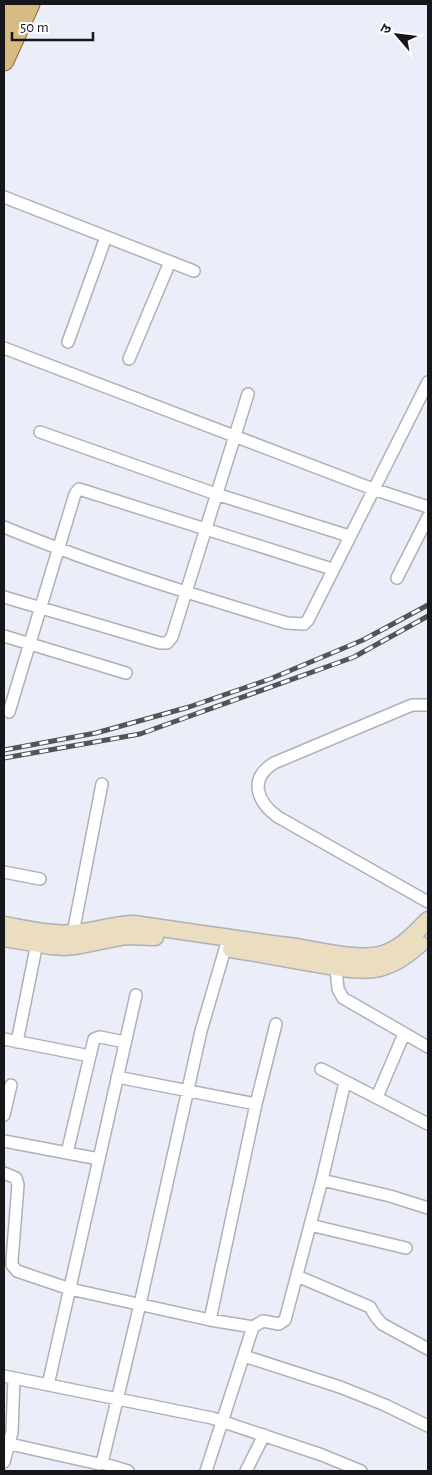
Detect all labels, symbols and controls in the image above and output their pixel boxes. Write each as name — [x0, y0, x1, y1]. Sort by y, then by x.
scale bar — [12, 10, 94, 42]
north arrow — [372, 10, 422, 60]
text: 50 m — [20, 20, 49, 35]
text: उ — [378, 22, 395, 36]

